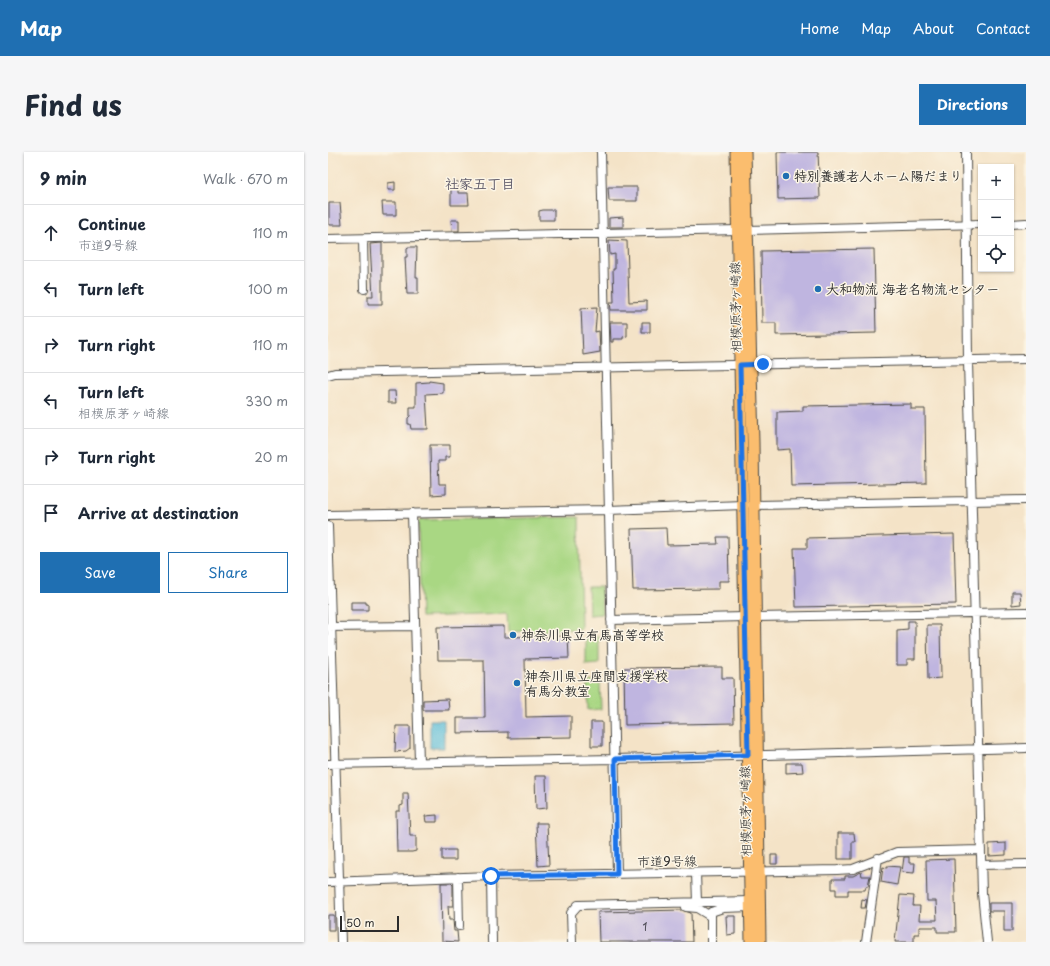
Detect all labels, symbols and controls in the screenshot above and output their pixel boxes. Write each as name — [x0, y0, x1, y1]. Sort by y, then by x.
text: Map — [20, 14, 62, 42]
text: Home — [800, 18, 839, 39]
text: Map — [861, 18, 891, 39]
text: About — [913, 18, 954, 39]
text: Contact — [976, 18, 1030, 39]
text: Find us — [24, 83, 122, 126]
button: Directions — [919, 84, 1026, 125]
map controls — [978, 164, 1014, 272]
button: + — [978, 164, 1014, 200]
text: 9 min — [40, 165, 87, 191]
place label: 特別養護老人ホーム陽だまり — [794, 166, 962, 185]
text: Walk · 670 m — [203, 169, 288, 188]
marker: 特別養護老人ホーム陽だまり — [781, 171, 791, 181]
district label: 社家五丁目 — [445, 173, 515, 194]
button: − — [978, 200, 1014, 236]
text: Continue — [78, 212, 146, 235]
icon: ahead — [40, 222, 62, 244]
text: 110 m — [253, 223, 288, 242]
text: 市道9号線 — [78, 235, 138, 254]
button: locate — [978, 236, 1014, 272]
street label: 相模原茅ヶ崎線 — [724, 260, 745, 353]
text: Turn left — [78, 277, 144, 300]
icon: left — [40, 278, 62, 300]
text: 100 m — [248, 279, 288, 298]
place label: 大和物流 海老名物流センター — [826, 279, 999, 298]
marker: 大和物流 海老名物流センター — [813, 284, 823, 294]
text: Turn right — [78, 333, 155, 356]
icon: right — [40, 334, 62, 356]
text: 110 m — [253, 335, 288, 354]
route end — [754, 355, 772, 373]
text: Turn left — [78, 380, 144, 403]
icon: left — [40, 390, 62, 412]
text: 330 m — [245, 391, 288, 410]
text: 相模原茅ヶ崎線 — [78, 403, 169, 422]
text: Turn right — [78, 445, 155, 468]
icon: right — [40, 446, 62, 468]
text: 20 m — [254, 447, 288, 466]
text: Arrive at destination — [78, 501, 239, 524]
icon: arrive — [40, 502, 62, 524]
button: Save — [40, 552, 160, 593]
button: Share — [168, 552, 288, 593]
place label: 神奈川県立有馬高等学校 — [521, 625, 664, 644]
marker: 神奈川県立有馬高等学校 — [508, 630, 518, 640]
place label: 神奈川県立座間支援学校 有馬分教室 — [525, 666, 668, 700]
marker: 神奈川県立座間支援学校 有馬分教室 — [512, 678, 522, 688]
street label: 相模原茅ヶ崎線 — [734, 764, 755, 857]
street label: 市道9号線 — [637, 850, 698, 871]
route start — [482, 867, 500, 885]
scale bar — [340, 914, 399, 933]
text: 50 m — [346, 914, 375, 931]
house number: 1 — [643, 918, 648, 935]

